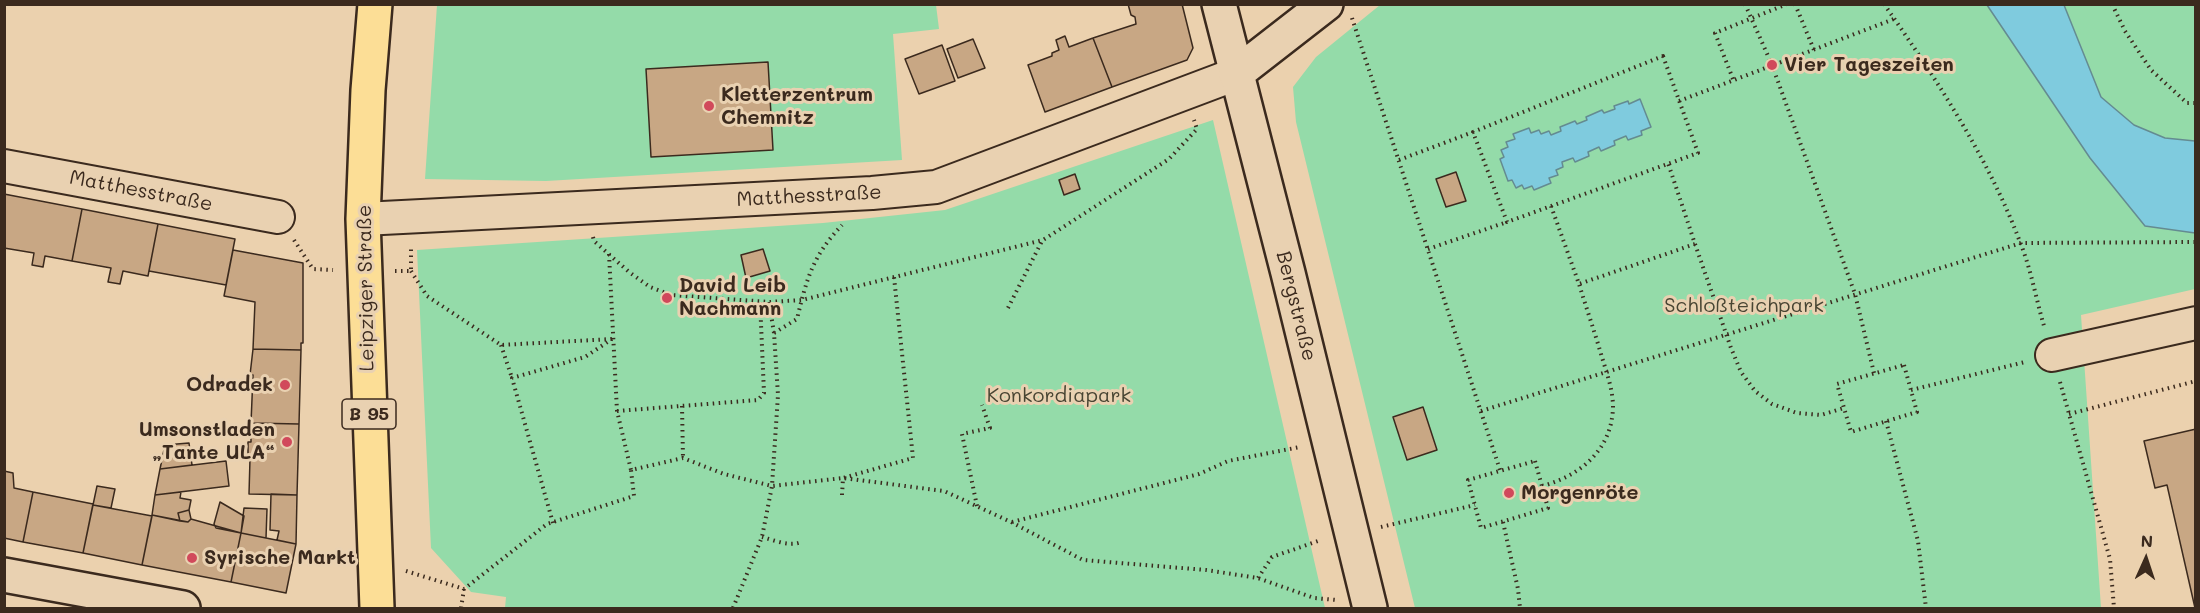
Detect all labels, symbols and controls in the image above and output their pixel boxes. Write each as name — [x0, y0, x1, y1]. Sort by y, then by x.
place label: Vier Tageszeiten — [1784, 53, 1954, 77]
marker: Vier Tageszeiten — [1765, 58, 1779, 72]
place label: Kletterzentrum Chemnitz — [721, 83, 873, 130]
marker: Kletterzentrum Chemnitz — [702, 99, 716, 113]
street label: Matthesstraße — [67, 165, 215, 217]
street label: Matthesstraße — [736, 180, 882, 212]
street label: Leipziger Straße — [353, 204, 379, 372]
street label: Bergstraße — [1271, 249, 1321, 363]
place label: David Leib Nachmann — [679, 274, 786, 321]
marker: David Leib Nachmann — [660, 291, 674, 305]
park label: Schloßteichpark — [1664, 294, 1824, 318]
place label: Odradek — [186, 373, 273, 397]
marker: Odradek — [278, 378, 292, 392]
park label: Konkordiapark — [987, 384, 1131, 408]
road number: B 95 — [342, 399, 396, 429]
place label: Umsonstladen „Tante ULA“ — [139, 418, 275, 465]
marker: Umsonstladen „Tante ULA“ — [280, 435, 294, 449]
place label: Morgenröte — [1521, 481, 1638, 505]
marker: Morgenröte — [1502, 486, 1516, 500]
north arrow — [2116, 529, 2176, 589]
text: N — [2140, 530, 2154, 551]
place label: Syrische Markt — [204, 546, 356, 570]
marker: Syrische Markt — [185, 551, 199, 565]

